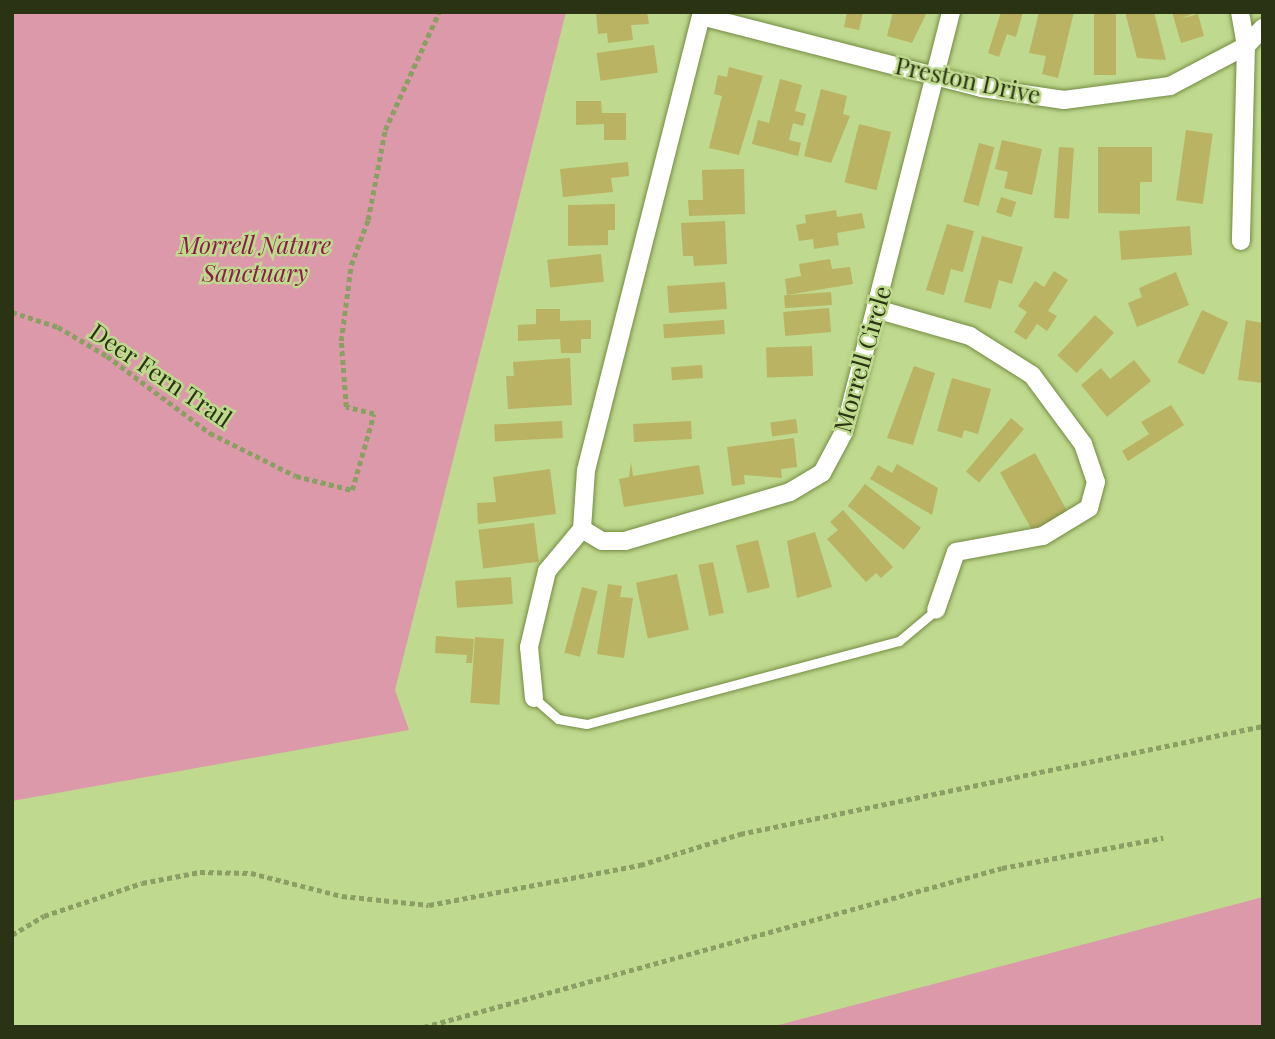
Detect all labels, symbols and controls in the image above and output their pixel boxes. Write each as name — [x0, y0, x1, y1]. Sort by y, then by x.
street label: Preston Drive — [893, 51, 1043, 109]
park label: Morrell Nature Sanctuary — [179, 231, 331, 287]
street label: Morrell Circle — [827, 283, 897, 435]
street label: Deer Fern Trail — [84, 317, 238, 433]

